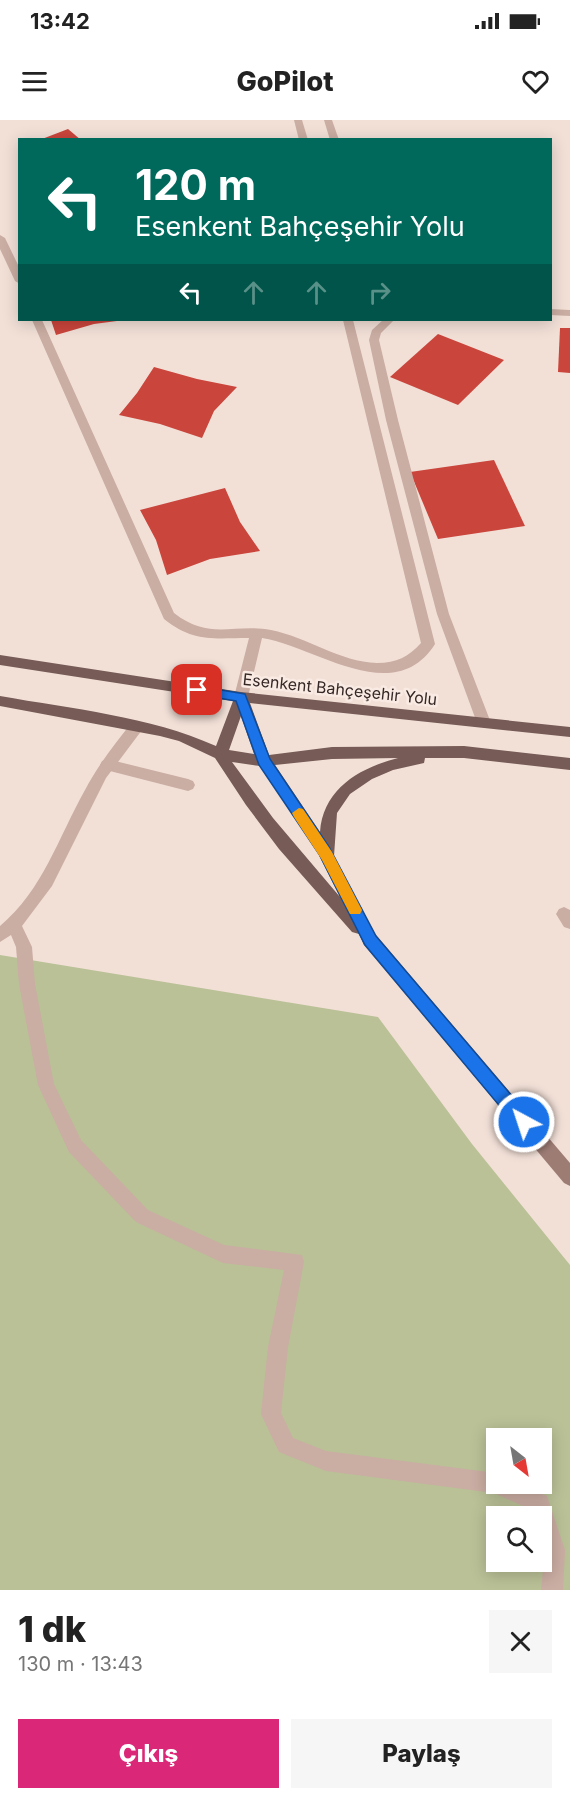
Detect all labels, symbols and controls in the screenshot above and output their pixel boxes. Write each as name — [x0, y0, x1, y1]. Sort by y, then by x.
text: 13:42 — [30, 8, 90, 34]
icon: menu — [18, 65, 51, 98]
text: GoPilot — [237, 65, 333, 98]
icon: heart — [519, 65, 552, 98]
text: 120 m — [135, 159, 256, 210]
icon: left — [36, 162, 114, 240]
text: Esenkent Bahçeşehir Yolu — [135, 210, 465, 243]
icon: left — [174, 276, 207, 309]
icon: ahead — [237, 276, 270, 309]
icon: ahead — [300, 276, 333, 309]
icon: right — [363, 276, 396, 309]
pin — [171, 664, 222, 715]
street label: Esenkent Bahçeşehir Yolu — [242, 669, 438, 709]
icon: arrive — [180, 673, 213, 706]
position arrow — [492, 1090, 556, 1154]
north arrow — [486, 1428, 552, 1494]
map controls — [486, 1428, 552, 1572]
button: search — [486, 1506, 552, 1572]
text: 1 dk — [18, 1607, 86, 1651]
button: close — [489, 1610, 552, 1673]
text: 130 m · 13:43 — [18, 1652, 143, 1676]
button: Çıkış — [18, 1719, 279, 1788]
button: Paylaş — [291, 1719, 552, 1788]

